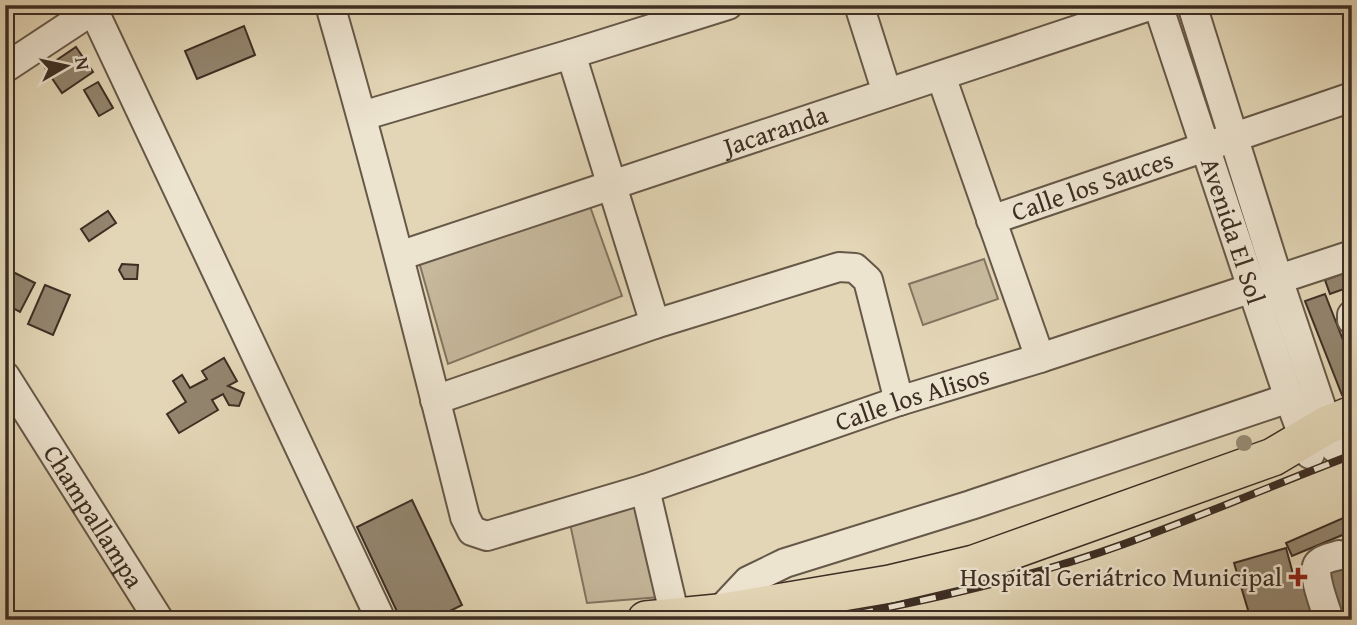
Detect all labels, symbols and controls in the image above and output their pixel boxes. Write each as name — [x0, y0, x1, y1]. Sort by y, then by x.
north arrow — [32, 32, 102, 102]
text: N — [68, 55, 98, 72]
street label: Jacaranda — [715, 94, 833, 166]
street label: Calle los Sauces — [1006, 139, 1178, 231]
street label: Avenida El Sol — [1191, 152, 1276, 309]
street label: Calle los Alisos — [829, 355, 994, 441]
street label: Champallampa — [34, 437, 154, 596]
place label: Hospital Geriátrico Municipal — [960, 557, 1282, 596]
marker: Hospital Geriátrico Municipal — [1288, 567, 1308, 587]

